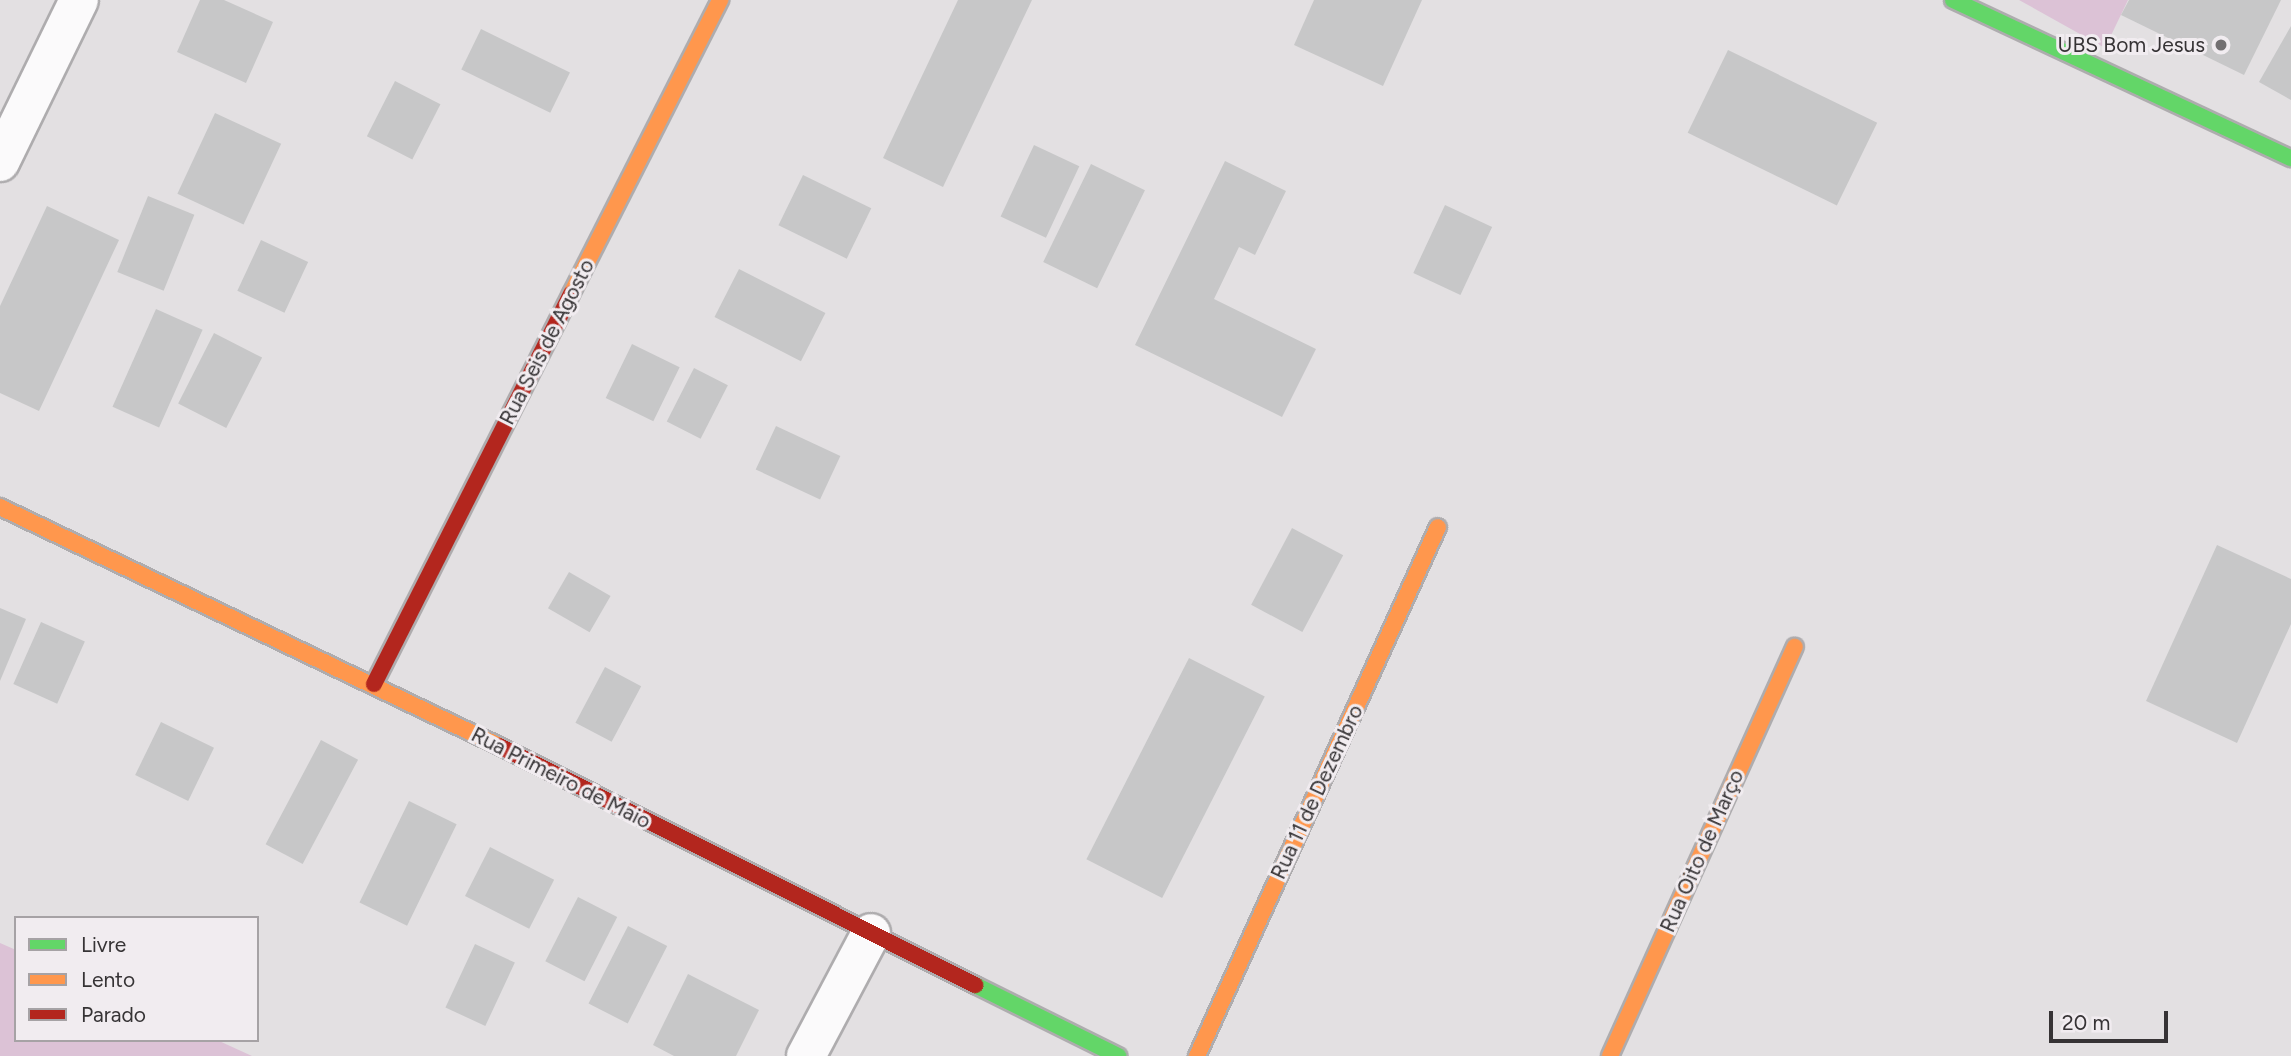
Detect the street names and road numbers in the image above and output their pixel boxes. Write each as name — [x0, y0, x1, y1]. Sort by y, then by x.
street label: Rua Seis de Agosto — [494, 255, 600, 429]
street label: Rua 11 de Dezembro — [1266, 701, 1368, 883]
street label: Rua Primeiro de Maio — [467, 722, 655, 834]
street label: Rua Oito de Março — [1655, 766, 1749, 936]

